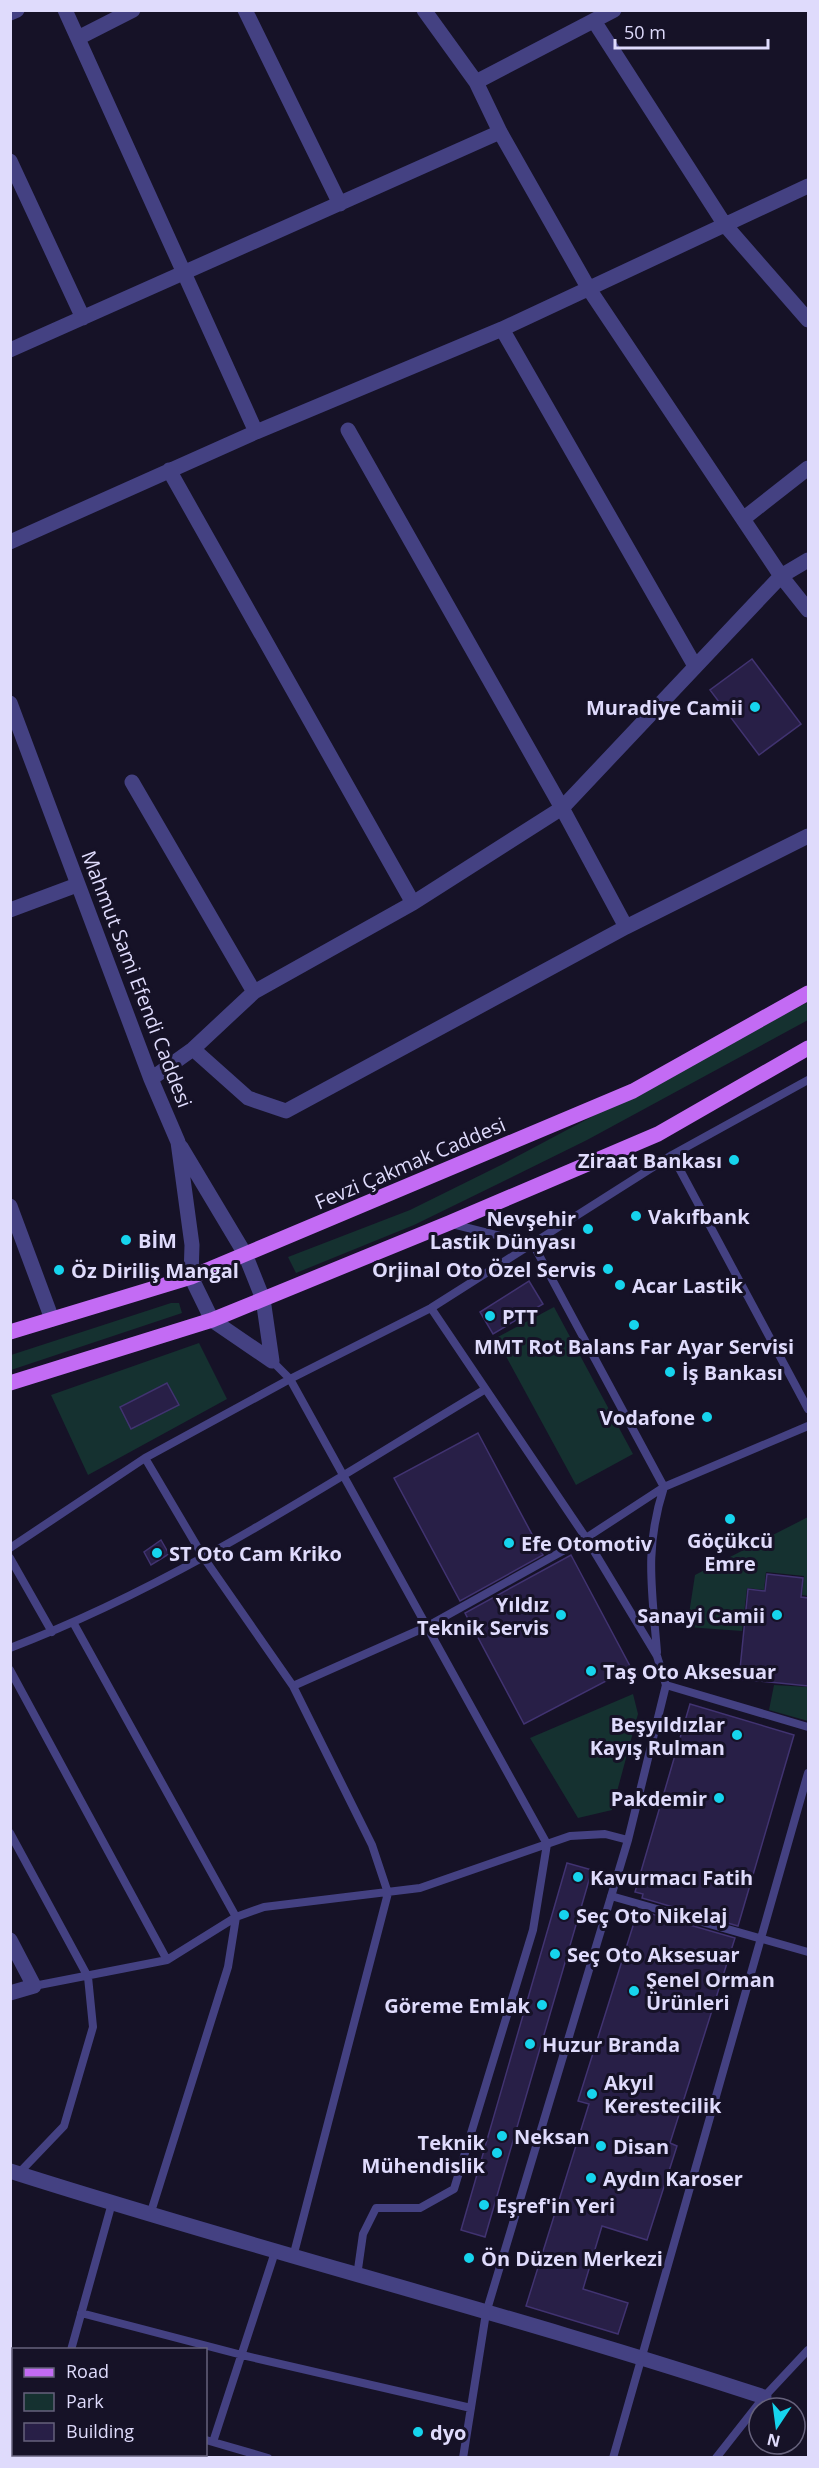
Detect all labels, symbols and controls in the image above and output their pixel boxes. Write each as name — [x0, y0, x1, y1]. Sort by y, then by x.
scale bar — [615, 12, 768, 50]
text: 50 m — [624, 20, 666, 44]
place label: Muradiye Camii — [586, 694, 743, 721]
marker: Muradiye Camii — [748, 700, 762, 714]
street label: Mahmut Sami Efendi Caddesi — [75, 847, 199, 1111]
street label: Fevzi Çakmak Caddesi — [311, 1111, 509, 1215]
place label: Ziraat Bankası — [578, 1147, 722, 1174]
marker: Ziraat Bankası — [727, 1153, 741, 1167]
place label: Vakıfbank — [648, 1203, 750, 1230]
place label: Nevşehir Lastik Dünyası — [430, 1205, 576, 1255]
marker: Vakıfbank — [629, 1209, 643, 1223]
marker: Nevşehir Lastik Dünyası — [581, 1222, 595, 1236]
place label: BİM — [138, 1227, 177, 1254]
marker: BİM — [119, 1233, 133, 1247]
place label: Orjinal Oto Özel Servis — [372, 1256, 596, 1283]
place label: Öz Diriliş Mangal — [71, 1257, 239, 1284]
marker: Orjinal Oto Özel Servis — [601, 1262, 615, 1276]
marker: Öz Diriliş Mangal — [52, 1263, 66, 1277]
place label: Acar Lastik — [632, 1272, 744, 1299]
marker: Acar Lastik — [613, 1278, 627, 1292]
place label: PTT — [502, 1303, 538, 1330]
marker: PTT — [483, 1309, 497, 1323]
marker: MMT Rot Balans Far Ayar Servisi — [627, 1318, 641, 1332]
place label: MMT Rot Balans Far Ayar Servisi — [474, 1333, 794, 1360]
place label: İş Bankası — [682, 1359, 783, 1386]
marker: İş Bankası — [663, 1365, 677, 1379]
place label: Vodafone — [600, 1404, 695, 1431]
marker: Vodafone — [700, 1410, 714, 1424]
marker: Göçükcü Emre — [723, 1512, 737, 1526]
place label: Göçükcü Emre — [687, 1527, 773, 1577]
place label: Efe Otomotiv — [521, 1530, 653, 1557]
marker: Efe Otomotiv — [502, 1536, 516, 1550]
place label: ST Oto Cam Kriko — [169, 1540, 342, 1567]
marker: ST Oto Cam Kriko — [150, 1546, 164, 1560]
place label: Yıldız Teknik Servis — [417, 1591, 549, 1641]
place label: Sanayi Camii — [637, 1602, 765, 1629]
marker: Yıldız Teknik Servis — [554, 1608, 568, 1622]
marker: Sanayi Camii — [770, 1608, 784, 1622]
place label: Taş Oto Aksesuar — [603, 1658, 776, 1685]
marker: Taş Oto Aksesuar — [584, 1664, 598, 1678]
place label: Beşyıldızlar Kayış Rulman — [590, 1711, 725, 1761]
marker: Beşyıldızlar Kayış Rulman — [730, 1728, 744, 1742]
place label: Pakdemir — [611, 1785, 707, 1812]
marker: Pakdemir — [712, 1791, 726, 1805]
place label: Kavurmacı Fatih — [590, 1864, 753, 1891]
marker: Kavurmacı Fatih — [571, 1870, 585, 1884]
place label: Seç Oto Nikelaj — [576, 1902, 727, 1929]
marker: Seç Oto Nikelaj — [557, 1908, 571, 1922]
place label: Seç Oto Aksesuar — [567, 1941, 740, 1968]
marker: Seç Oto Aksesuar — [548, 1947, 562, 1961]
place label: Şenel Orman Ürünleri — [646, 1966, 775, 2016]
marker: Şenel Orman Ürünleri — [627, 1984, 641, 1998]
place label: Göreme Emlak — [384, 1992, 531, 2019]
marker: Göreme Emlak — [535, 1998, 549, 2012]
place label: Huzur Branda — [542, 2031, 680, 2058]
marker: Huzur Branda — [523, 2037, 537, 2051]
place label: Akyıl Kerestecilik — [604, 2069, 722, 2119]
marker: Akyıl Kerestecilik — [585, 2087, 599, 2101]
place label: Neksan — [514, 2123, 590, 2150]
place label: Teknik Mühendislik — [362, 2129, 486, 2179]
marker: Neksan — [495, 2129, 509, 2143]
place label: Disan — [613, 2133, 669, 2160]
marker: Disan — [594, 2139, 608, 2153]
marker: Teknik Mühendislik — [490, 2146, 504, 2160]
place label: Aydın Karoser — [603, 2165, 743, 2192]
marker: Aydın Karoser — [584, 2171, 598, 2185]
place label: Eşref'in Yeri — [496, 2192, 615, 2219]
marker: Eşref'in Yeri — [477, 2198, 491, 2212]
place label: Ön Düzen Merkezi — [481, 2245, 663, 2272]
marker: Ön Düzen Merkezi — [462, 2251, 476, 2265]
legend — [12, 2348, 207, 2456]
text: Road — [66, 2359, 109, 2383]
text: Park — [66, 2389, 104, 2413]
north arrow — [747, 2396, 807, 2456]
text: Building — [66, 2419, 134, 2443]
place label: dyo — [430, 2419, 466, 2446]
marker: dyo — [411, 2425, 425, 2439]
text: N — [765, 2428, 782, 2453]

